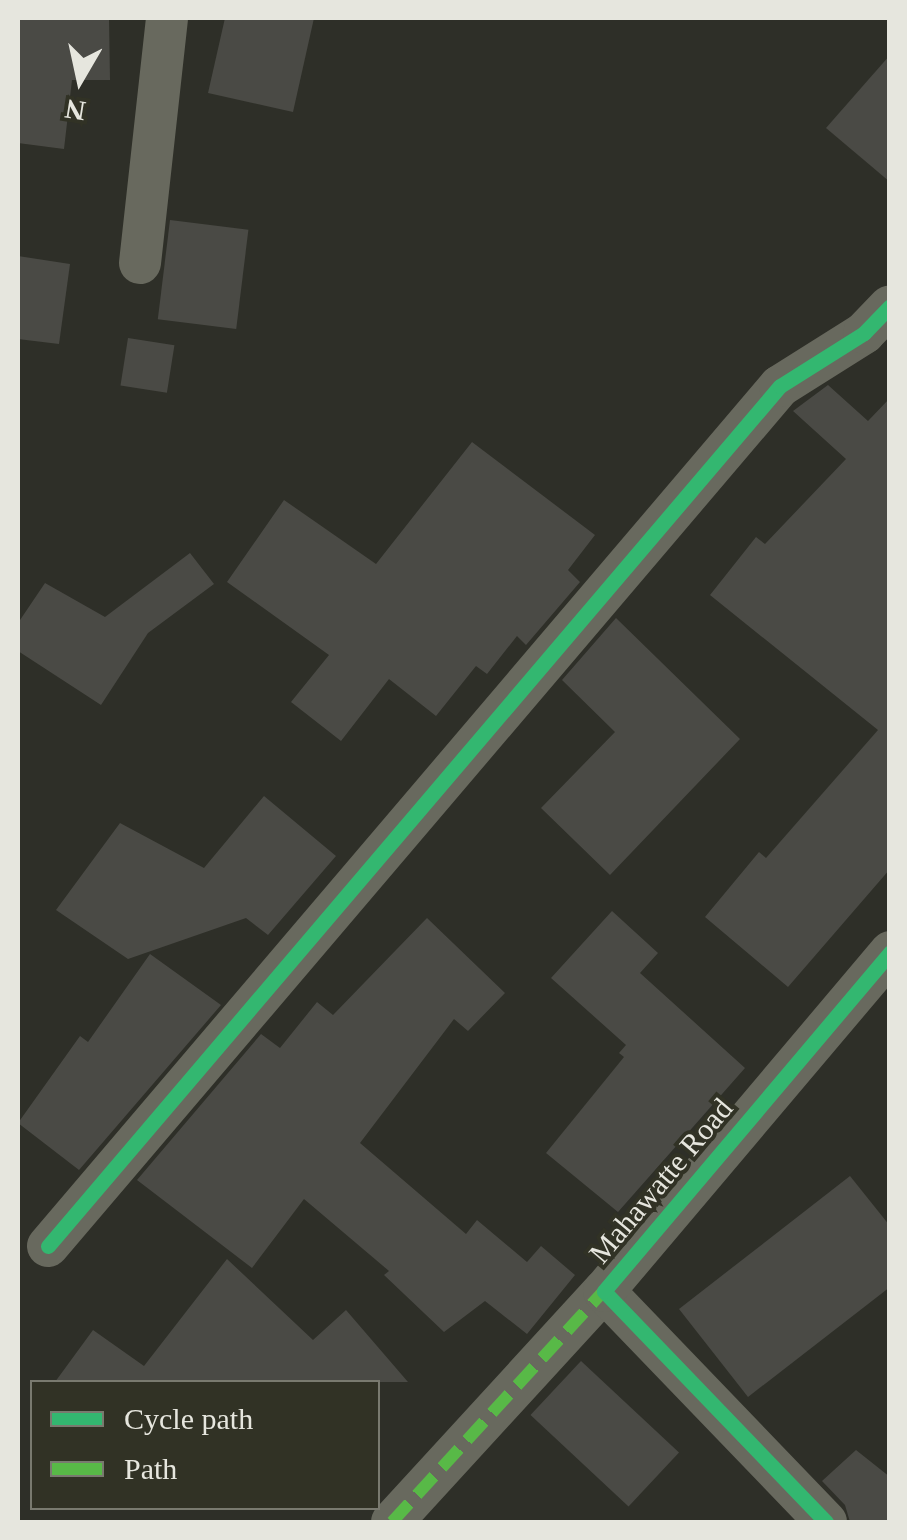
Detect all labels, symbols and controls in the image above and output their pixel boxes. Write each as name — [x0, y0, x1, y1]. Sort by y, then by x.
north arrow — [30, 30, 130, 130]
text: N — [63, 93, 88, 127]
street label: Mahawatte Road — [582, 1091, 740, 1271]
legend — [30, 1380, 380, 1510]
text: Cycle path — [124, 1402, 253, 1435]
text: Path — [124, 1452, 177, 1485]

